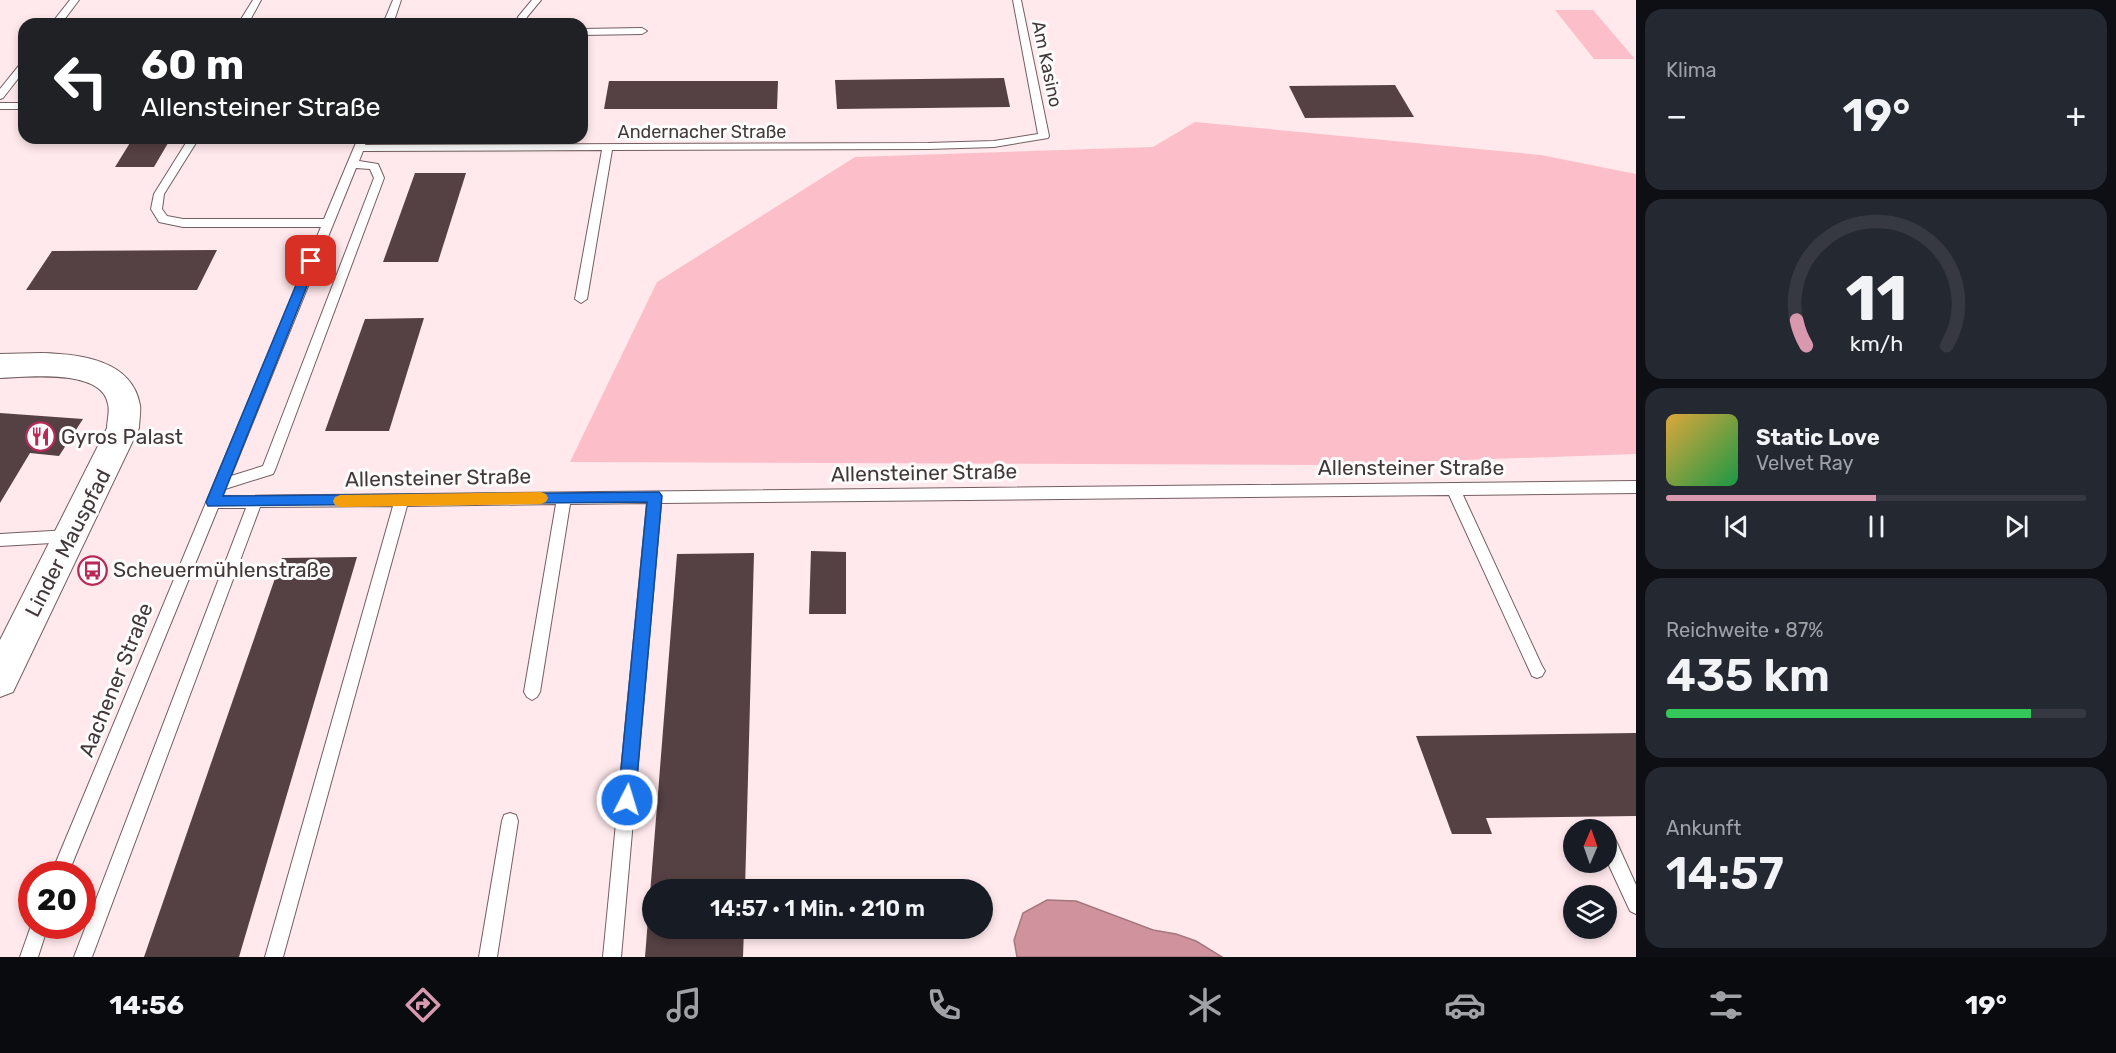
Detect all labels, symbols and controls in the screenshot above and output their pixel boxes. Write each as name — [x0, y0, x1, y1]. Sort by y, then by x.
street label: Am Kasino — [1027, 19, 1067, 109]
text: 60 m — [141, 40, 244, 90]
icon: left — [42, 42, 120, 120]
text: Klima — [1666, 58, 1717, 82]
text: 19° — [1842, 89, 1910, 142]
text: Allensteiner Straße — [141, 91, 381, 123]
text: − — [1666, 96, 1687, 135]
text: + — [2065, 96, 2086, 135]
street label: Andernacher Straße — [618, 121, 786, 143]
pin — [285, 235, 336, 286]
icon: arrive — [294, 244, 327, 277]
text: 11 — [1845, 262, 1907, 336]
text: km/h — [1849, 331, 1903, 356]
restaurant icon: Gyros Palast — [24, 421, 56, 453]
place label: Gyros Palast — [61, 424, 183, 449]
text: Static Love — [1756, 424, 1880, 451]
text: Velvet Ray — [1756, 451, 1854, 475]
street label: Allensteiner Straße — [1318, 455, 1504, 480]
street label: Allensteiner Straße — [831, 458, 1017, 487]
street label: Allensteiner Straße — [345, 463, 531, 492]
street label: Linder Mauspfad — [20, 465, 116, 621]
icon: previous — [1720, 510, 1753, 543]
icon: pause — [1860, 510, 1893, 543]
icon: next — [2000, 510, 2033, 543]
bus stop icon: Scheuermühlenstraße — [76, 554, 108, 586]
place label: Scheuermühlenstraße — [113, 557, 331, 582]
street label: Aachener Straße — [73, 599, 158, 760]
text: Reichweite · 87% — [1666, 618, 1824, 642]
text: 435 km — [1666, 649, 1830, 702]
position arrow — [595, 768, 659, 832]
text: Ankunft — [1666, 816, 1741, 840]
north arrow — [1563, 819, 1617, 873]
map controls — [1563, 819, 1617, 939]
text: 14:57 — [1666, 847, 1784, 900]
speed limit sign: 20 — [18, 861, 96, 939]
button: layers — [1563, 885, 1617, 939]
text: 14:57 · 1 Min. · 210 m — [710, 895, 925, 922]
icon: directions — [402, 984, 444, 1026]
icon: music — [663, 984, 705, 1026]
icon: phone — [923, 984, 965, 1026]
icon: climate — [1184, 984, 1226, 1026]
icon: car — [1444, 984, 1486, 1026]
icon: filters — [1705, 984, 1747, 1026]
text: 14:56 — [109, 989, 184, 1021]
text: 19° — [1965, 989, 2007, 1021]

